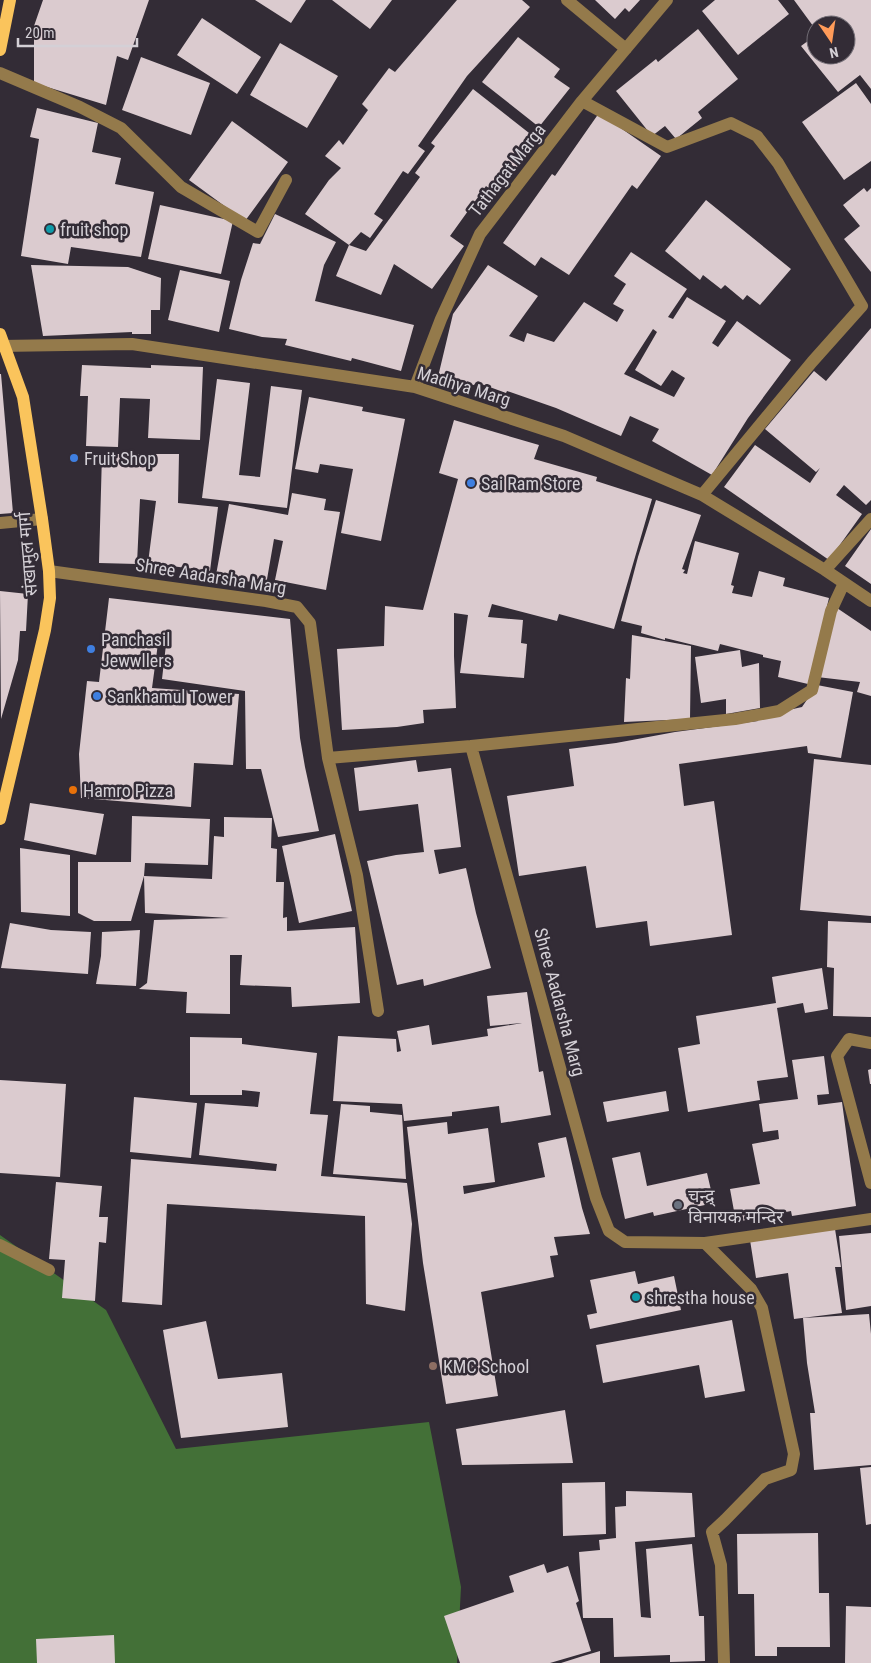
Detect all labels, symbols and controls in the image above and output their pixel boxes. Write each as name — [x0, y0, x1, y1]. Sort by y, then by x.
scale bar — [18, 15, 136, 47]
north arrow — [806, 15, 856, 65]
text: 20 m — [25, 24, 55, 42]
text: N — [828, 44, 840, 61]
street label: Tathagat Marga — [464, 120, 550, 220]
place label: fruit shop — [60, 219, 128, 240]
marker: fruit shop — [44, 223, 56, 235]
street label: Madhya Marg — [415, 362, 513, 410]
place label: Fruit Shop — [84, 448, 156, 469]
marker: Fruit Shop — [68, 452, 80, 464]
place label: Sai Ram Store — [481, 473, 580, 494]
marker: Sai Ram Store — [465, 477, 477, 489]
street label: संखामुल मार्ग — [13, 510, 43, 597]
street label: Shree Aadarsha Marg — [134, 554, 288, 598]
place label: Panchasil Jewwllers — [101, 629, 172, 671]
marker: Panchasil Jewwllers — [85, 643, 97, 655]
place label: Sankhamul Tower — [107, 686, 233, 707]
marker: Sankhamul Tower — [91, 690, 103, 702]
place label: Hamro Pizza — [83, 780, 173, 801]
marker: Hamro Pizza — [67, 784, 79, 796]
street label: Shree Aadarsha Marg — [530, 926, 590, 1078]
place label: चन्द्र् विनायक मन्दिर — [688, 1185, 784, 1227]
marker: चन्द्र् विनायक मन्दिर — [672, 1199, 684, 1211]
place label: shrestha house — [646, 1287, 755, 1308]
marker: shrestha house — [630, 1291, 642, 1303]
place label: KMC School — [443, 1356, 529, 1377]
marker: KMC School — [427, 1360, 439, 1372]

